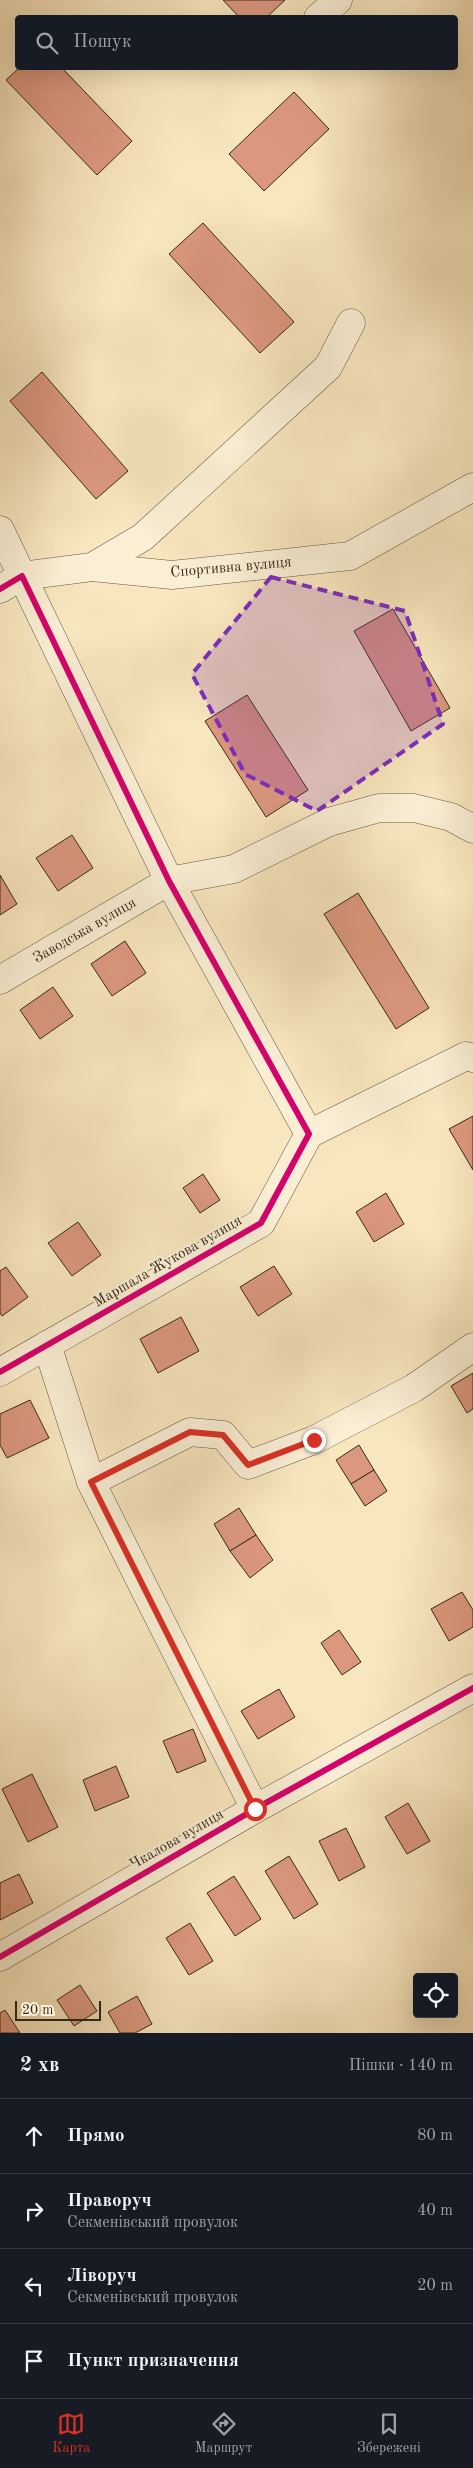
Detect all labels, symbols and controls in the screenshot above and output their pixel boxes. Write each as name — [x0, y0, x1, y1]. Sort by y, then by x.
search box — [15, 15, 458, 70]
icon: search — [33, 29, 61, 57]
text: Пошук — [73, 33, 131, 52]
street label: Спортивна вулиця — [170, 555, 292, 581]
street label: Заводська вулиця — [31, 895, 139, 967]
street label: Маршала Жукова вулиця — [91, 1213, 245, 1311]
route end — [303, 1429, 326, 1452]
route start — [244, 1798, 267, 1821]
street label: Чкалова вулиця — [127, 1807, 227, 1873]
map controls — [413, 1973, 458, 2018]
button: locate — [413, 1973, 458, 2018]
scale bar — [15, 1998, 101, 2021]
text: 20 m — [22, 2003, 53, 2017]
text: 2 хв — [20, 2055, 59, 2076]
text: Пішки · 140 m — [349, 2058, 453, 2074]
icon: ahead — [20, 2122, 48, 2150]
text: Прямо — [67, 2127, 125, 2146]
text: 80 m — [417, 2128, 453, 2144]
text: Праворуч — [67, 2192, 152, 2211]
icon: right — [20, 2197, 48, 2225]
text: 40 m — [417, 2203, 453, 2219]
text: Секменівський провулок — [67, 2215, 238, 2231]
text: Ліворуч — [67, 2267, 137, 2286]
icon: left — [20, 2272, 48, 2300]
text: 20 m — [417, 2278, 453, 2294]
text: Секменівський провулок — [67, 2290, 238, 2306]
icon: arrive — [20, 2347, 48, 2375]
text: Пункт призначення — [67, 2352, 239, 2371]
tab: Карта — [52, 2410, 90, 2457]
tab: Маршрут — [195, 2410, 252, 2457]
tab: Збережені — [357, 2410, 421, 2457]

